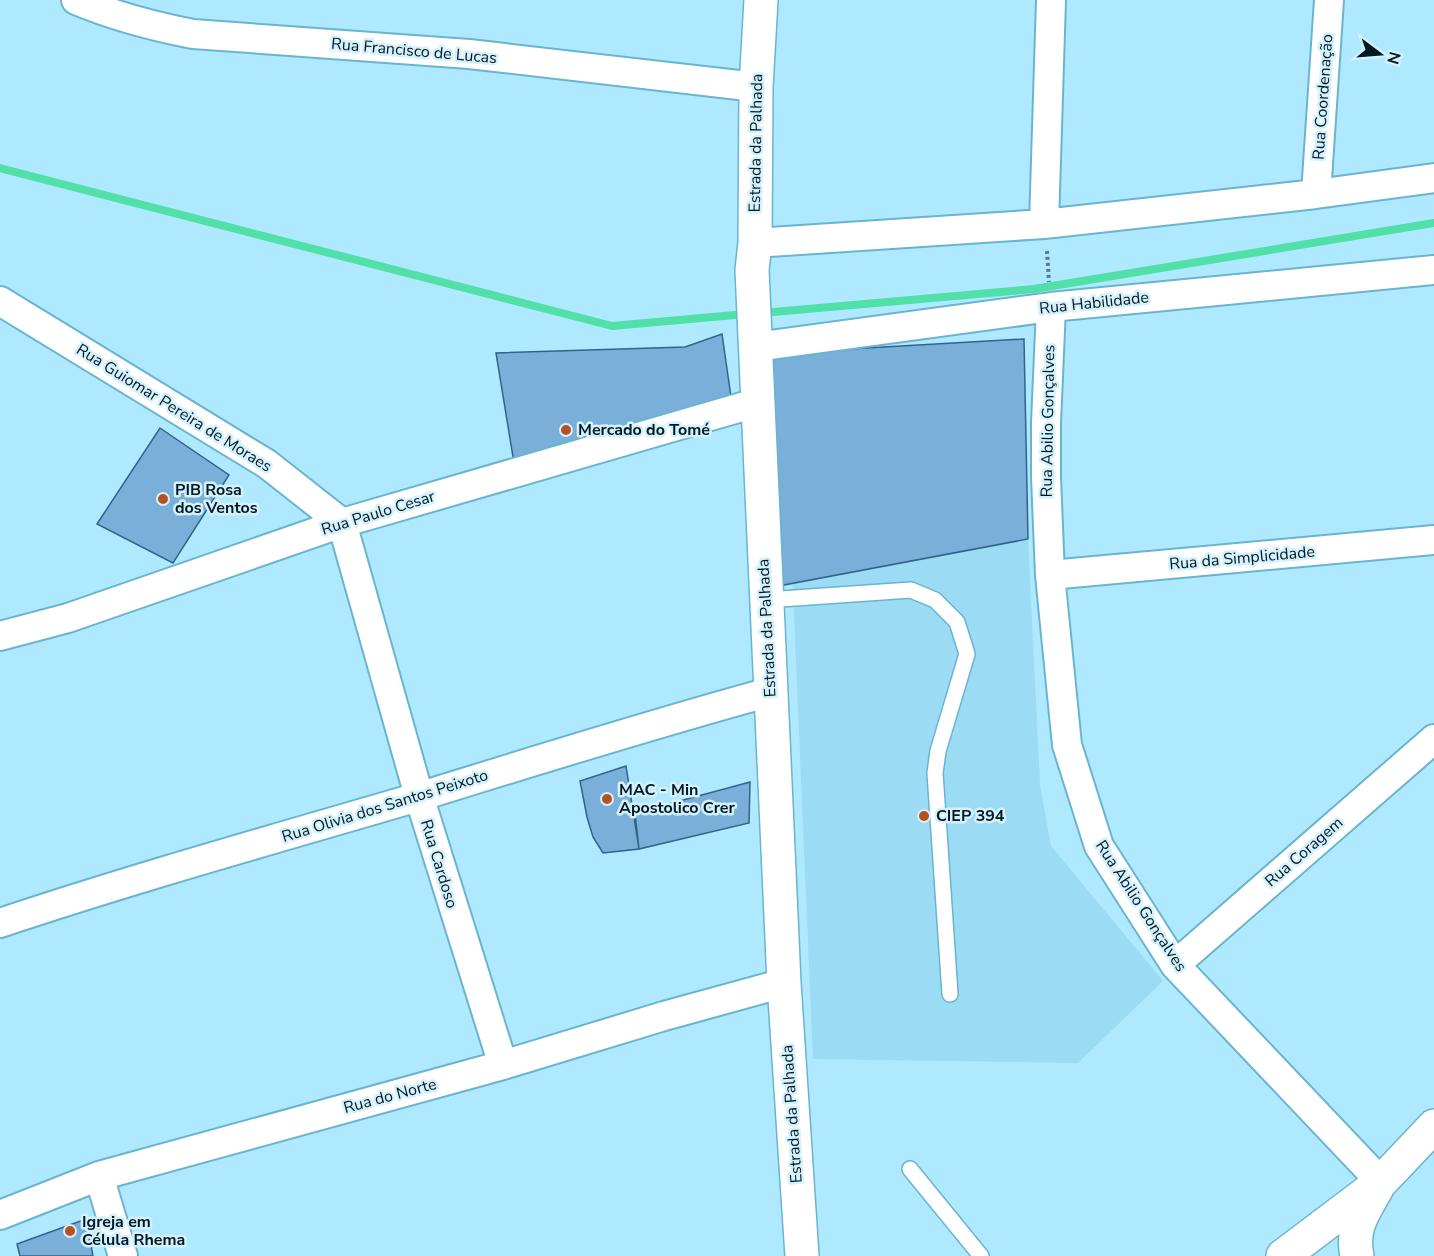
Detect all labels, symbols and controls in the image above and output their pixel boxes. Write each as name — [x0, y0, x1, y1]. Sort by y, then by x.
north arrow — [1350, 24, 1410, 84]
street label: Rua Francisco de Lucas — [330, 33, 498, 69]
street label: Rua Coordenação — [1308, 33, 1338, 161]
text: N — [1381, 49, 1406, 67]
street label: Estrada da Palhada — [744, 73, 768, 213]
street label: Rua Habilidade — [1038, 286, 1150, 320]
street label: Rua Guiomar Pereira de Moraes — [72, 339, 276, 477]
street label: Rua Abilio Gonçalves — [1036, 344, 1060, 498]
place label: Mercado do Tomé — [578, 419, 710, 441]
marker: Mercado do Tomé — [559, 423, 573, 437]
place label: PIB Rosa dos Ventos — [175, 479, 258, 519]
street label: Rua Paulo Cesar — [318, 485, 438, 541]
marker: PIB Rosa dos Ventos — [156, 492, 170, 506]
street label: Rua da Simplicidade — [1168, 541, 1316, 575]
street label: Estrada da Palhada — [752, 558, 782, 698]
street label: Rua Olivia dos Santos Peixoto — [279, 764, 491, 848]
place label: MAC - Min Apostolico Crer — [619, 779, 736, 819]
marker: MAC - Min Apostolico Crer — [600, 792, 614, 806]
place label: CIEP 394 — [936, 805, 1005, 827]
marker: CIEP 394 — [917, 809, 931, 823]
street label: Rua Coragem — [1260, 812, 1348, 892]
street label: Rua Cardoso — [415, 817, 463, 911]
street label: Rua Abilio Gonçalves — [1090, 836, 1192, 976]
street label: Estrada da Palhada — [776, 1044, 808, 1184]
street label: Rua do Norte — [341, 1073, 439, 1119]
place label: Igreja em Célula Rhema — [82, 1211, 185, 1251]
marker: Igreja em Célula Rhema — [63, 1224, 77, 1238]

